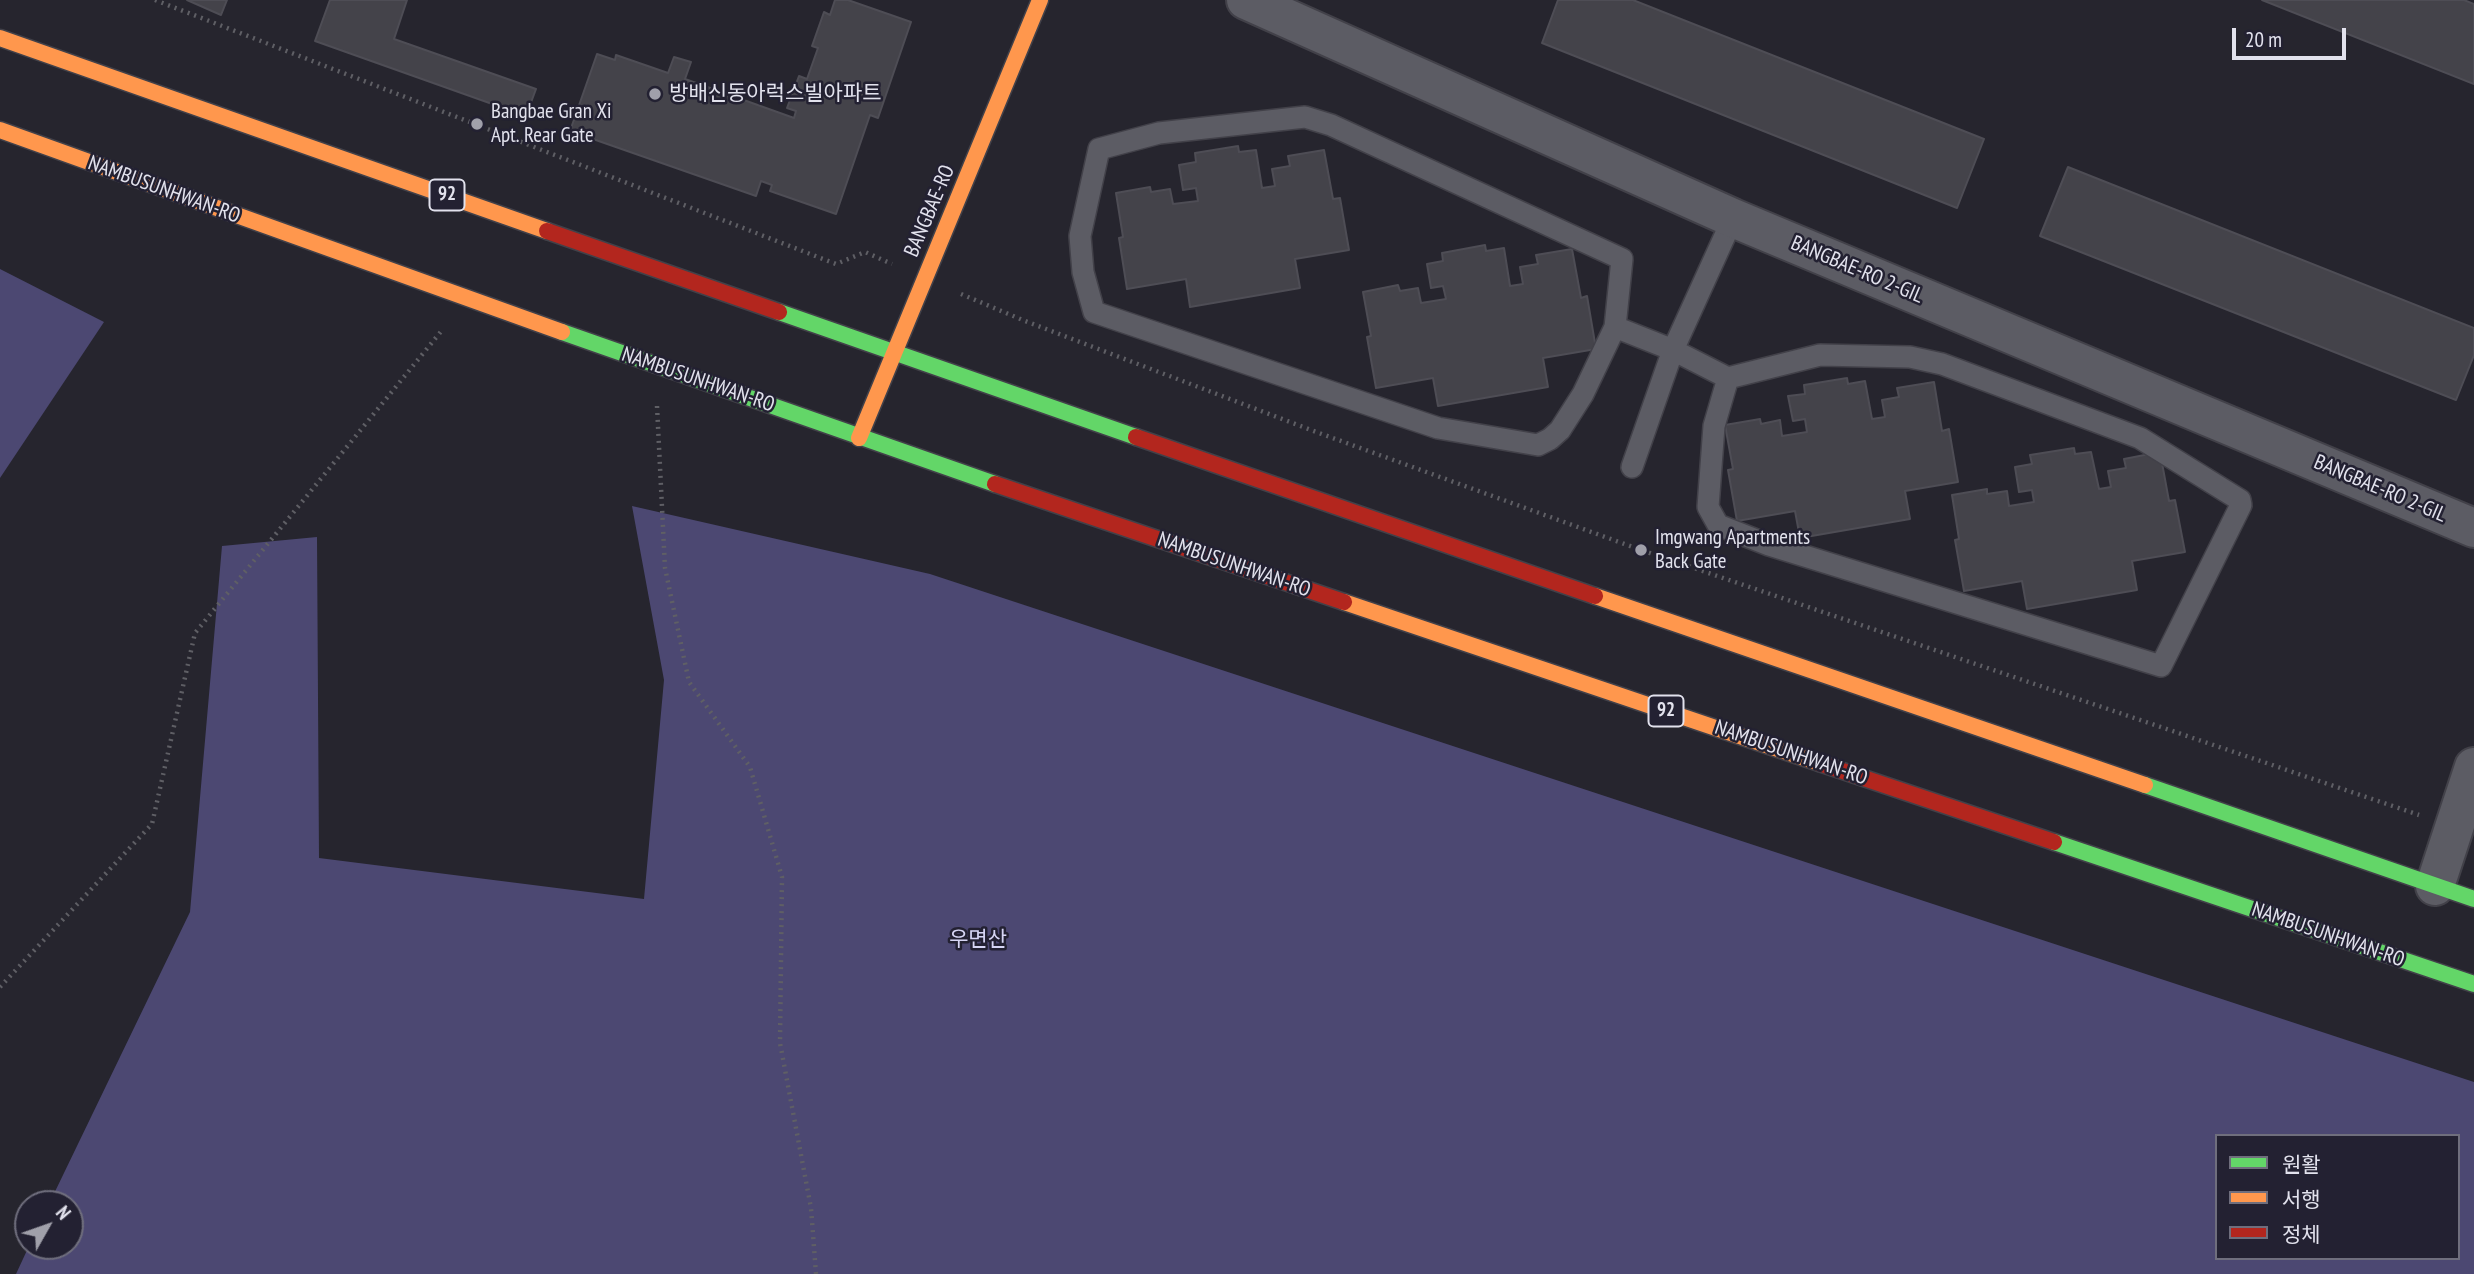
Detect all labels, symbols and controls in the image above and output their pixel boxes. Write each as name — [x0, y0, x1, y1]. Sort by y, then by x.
scale bar — [2236, 14, 2350, 58]
text: 20 m — [2245, 26, 2282, 53]
place label: 방배신동아럭스빌아파트 — [669, 81, 882, 107]
marker: 방배신동아럭스빌아파트 — [647, 86, 663, 102]
place label: Bangbae Gran Xi Apt. Rear Gate — [491, 99, 611, 149]
marker: Bangbae Gran Xi Apt. Rear Gate — [469, 116, 485, 132]
street label: NAMBUSUNHWAN-RO — [85, 151, 243, 229]
street label: BANGBAE-RO — [899, 161, 961, 261]
road number: 92 — [430, 180, 464, 210]
street label: BANGBAE-RO 2-GIL — [1787, 231, 1927, 309]
street label: NAMBUSUNHWAN-RO — [618, 342, 778, 418]
street label: BANGBAE-RO 2-GIL — [2310, 450, 2450, 528]
place label: Imgwang Apartments Back Gate — [1655, 525, 1810, 575]
street label: NAMBUSUNHWAN-RO — [1154, 527, 1314, 603]
marker: Imgwang Apartments Back Gate — [1633, 542, 1649, 558]
road number: 92 — [1648, 696, 1684, 726]
street label: NAMBUSUNHWAN-RO — [1711, 715, 1871, 791]
street label: NAMBUSUNHWAN-RO — [2248, 897, 2408, 973]
park label: 우면산 — [949, 927, 1007, 953]
legend — [2215, 1134, 2460, 1260]
text: 원활 — [2282, 1151, 2321, 1178]
text: 서행 — [2282, 1186, 2321, 1213]
north arrow — [14, 1190, 84, 1260]
text: N — [51, 1201, 76, 1224]
text: 정체 — [2282, 1221, 2321, 1248]

